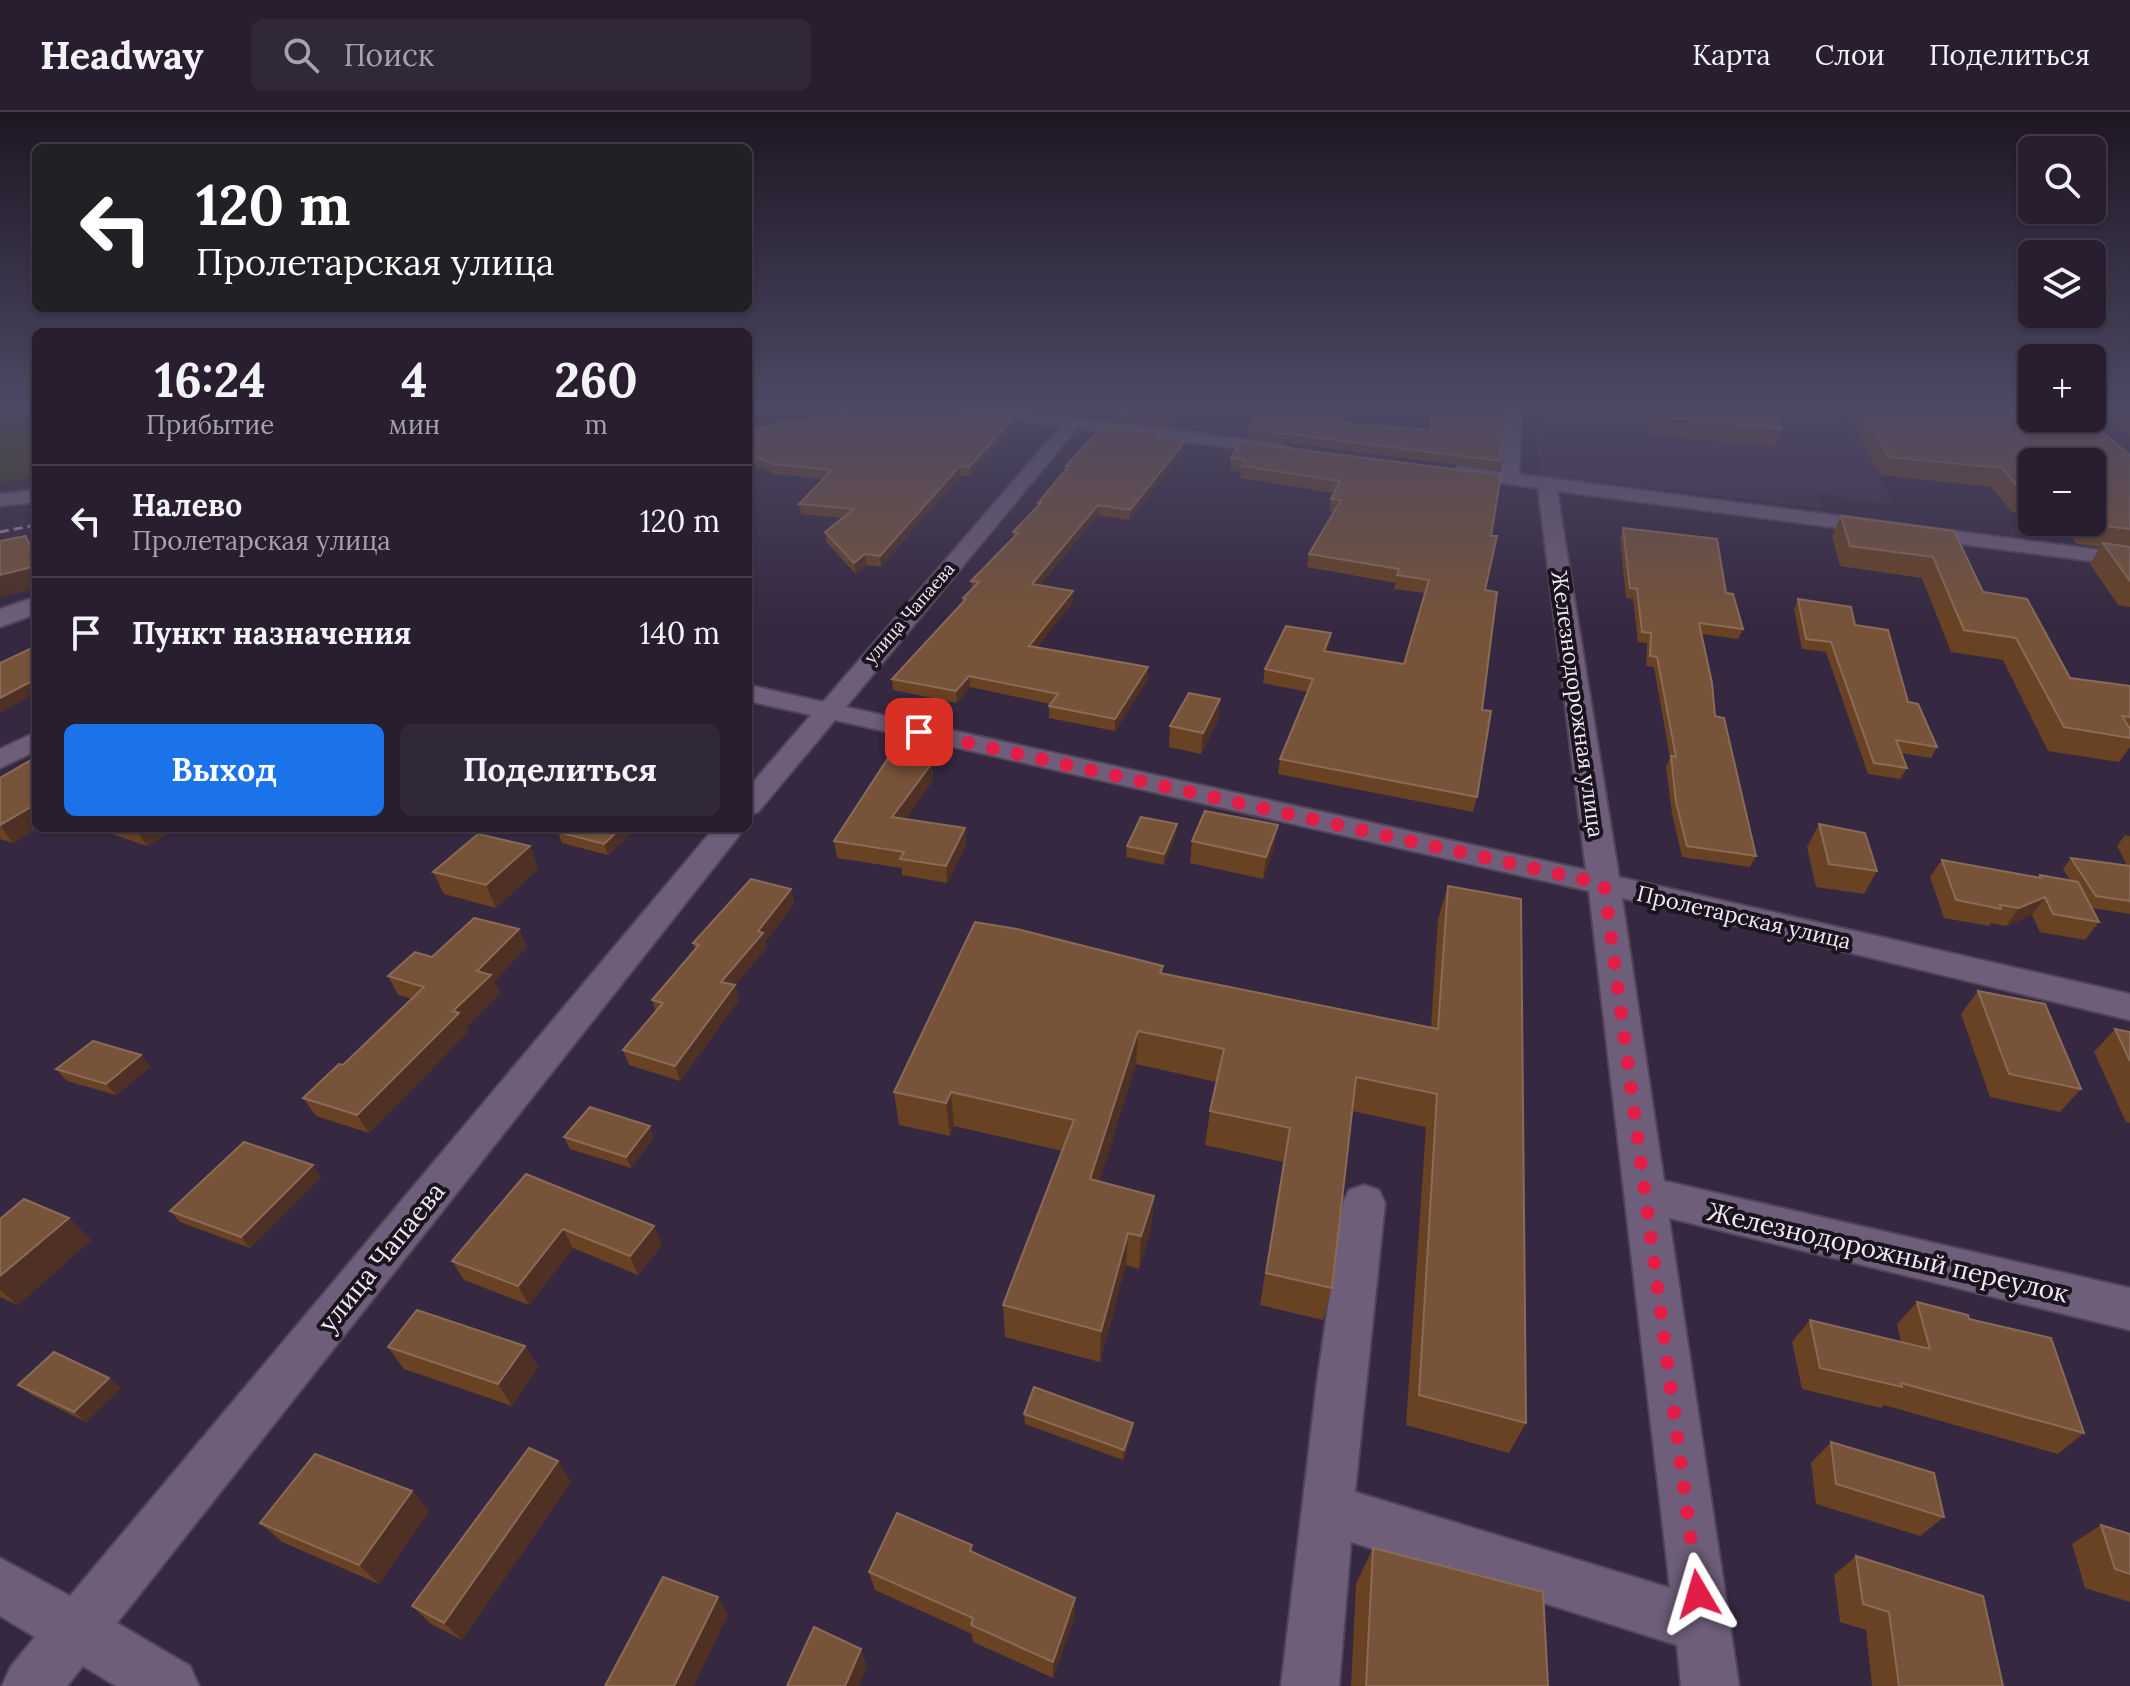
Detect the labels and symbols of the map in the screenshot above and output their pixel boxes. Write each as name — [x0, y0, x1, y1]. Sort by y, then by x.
street label: улица Чапаева — [859, 558, 959, 668]
street label: Железнодорожная улица — [1545, 569, 1611, 839]
pin — [885, 698, 953, 766]
street label: Пролетарская улица — [1634, 879, 1854, 955]
street label: улица Чапаева — [310, 1175, 452, 1339]
street label: Железнодорожный переулок — [1704, 1194, 2072, 1310]
position arrow — [1656, 1552, 1740, 1636]

